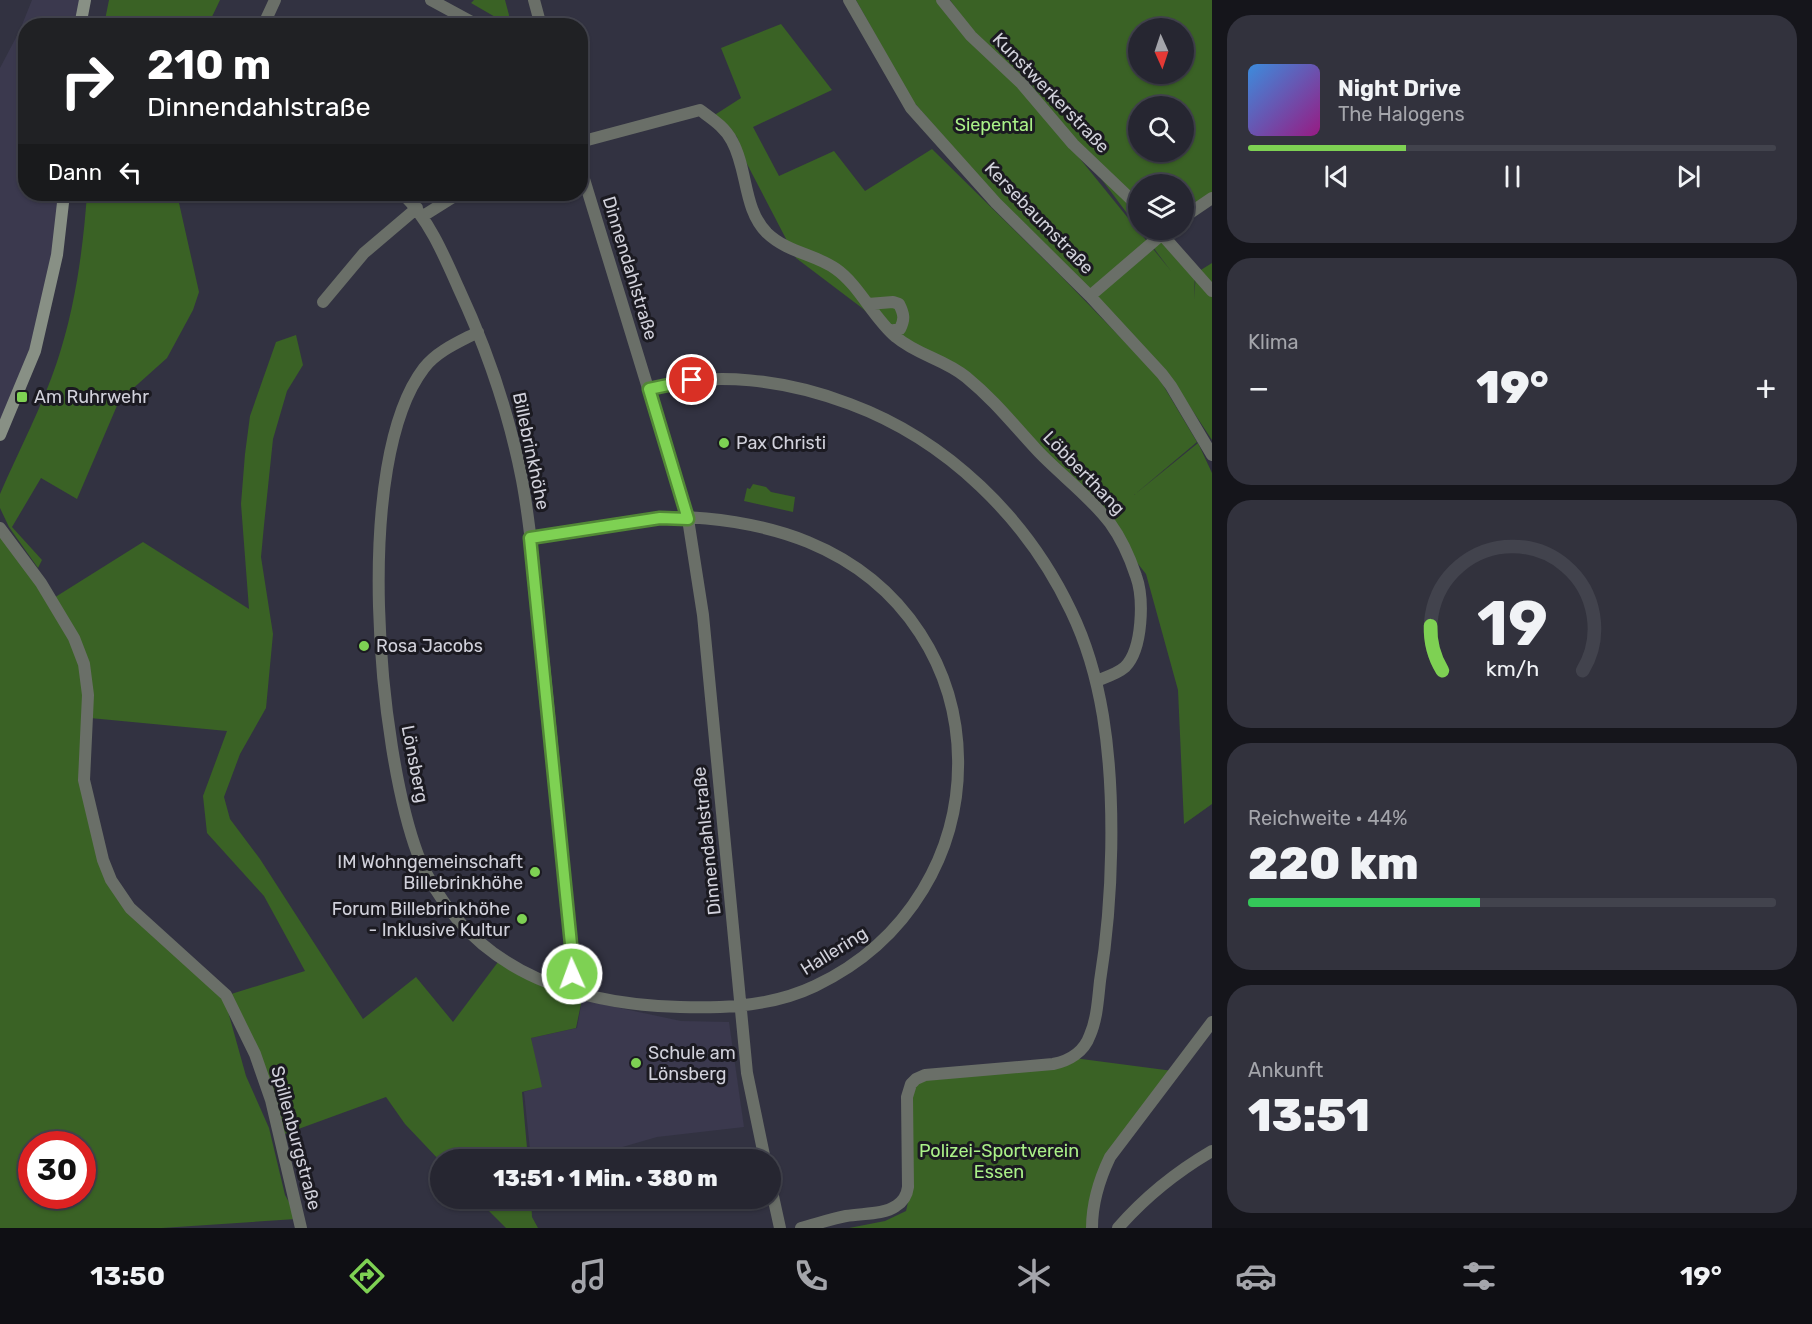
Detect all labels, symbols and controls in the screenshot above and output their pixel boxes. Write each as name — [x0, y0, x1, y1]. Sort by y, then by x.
north arrow — [1128, 18, 1194, 84]
map controls — [1128, 18, 1194, 240]
street label: Kunstwerkerstraße — [988, 28, 1114, 158]
text: 210 m — [147, 40, 271, 90]
icon: right — [48, 42, 126, 120]
text: Night Drive — [1338, 75, 1461, 102]
text: Dinnendahlstraße — [147, 91, 371, 123]
button: search — [1128, 96, 1194, 162]
text: The Halogens — [1338, 102, 1465, 126]
park label: Siepental — [955, 114, 1033, 136]
icon: left — [114, 156, 147, 189]
street label: Kersebaumstraße — [980, 157, 1098, 279]
text: Dann — [48, 159, 102, 186]
icon: previous — [1320, 160, 1353, 193]
icon: pause — [1496, 160, 1529, 193]
icon: next — [1672, 160, 1705, 193]
button: layers — [1128, 174, 1194, 240]
street label: Dinnendahlstraße — [598, 194, 662, 342]
text: Klima — [1248, 330, 1299, 354]
pin — [666, 354, 717, 405]
text: 19° — [1476, 361, 1549, 414]
icon: arrive — [675, 363, 708, 396]
text: − — [1248, 368, 1269, 407]
text: + — [1755, 368, 1776, 407]
place label: Am Ruhrwehr — [34, 386, 149, 408]
marker: Am Ruhrwehr — [15, 390, 29, 404]
street label: Billebrinkhöhe — [508, 390, 554, 512]
street label: Löbberthang — [1038, 426, 1130, 520]
place label: Pax Christi — [736, 432, 826, 454]
marker: Pax Christi — [717, 436, 731, 450]
text: 19 — [1476, 587, 1548, 661]
place label: Rosa Jacobs — [376, 635, 483, 657]
marker: Rosa Jacobs — [357, 639, 371, 653]
text: km/h — [1485, 656, 1539, 681]
street label: Lönsberg — [397, 723, 433, 805]
street label: Dinnendahlstraße — [688, 766, 726, 916]
text: Reichweite · 44% — [1248, 806, 1407, 830]
text: 220 km — [1248, 837, 1419, 890]
place label: IM Wohngemeinschaft Billebrinkhöhe — [337, 851, 523, 894]
marker: IM Wohngemeinschaft Billebrinkhöhe — [528, 865, 542, 879]
place label: Forum Billebrinkhöhe - Inklusive Kultur — [332, 898, 510, 941]
marker: Forum Billebrinkhöhe - Inklusive Kultur — [515, 912, 529, 926]
street label: Hallering — [797, 922, 871, 980]
position arrow — [540, 942, 604, 1006]
place label: Schule am Lönsberg — [648, 1042, 736, 1085]
marker: Schule am Lönsberg — [629, 1056, 643, 1070]
text: Ankunft — [1248, 1058, 1323, 1082]
street label: Spillenburgstraße — [266, 1063, 326, 1213]
text: 13:51 — [1248, 1089, 1370, 1142]
speed limit sign: 30 — [18, 1131, 96, 1209]
park label: Polizei-Sportverein Essen — [919, 1140, 1079, 1183]
text: 13:51 · 1 Min. · 380 m — [493, 1165, 718, 1192]
icon: directions — [346, 1255, 388, 1297]
icon: music — [568, 1255, 610, 1297]
icon: phone — [790, 1255, 832, 1297]
icon: climate — [1013, 1255, 1055, 1297]
icon: car — [1235, 1255, 1277, 1297]
icon: filters — [1458, 1255, 1500, 1297]
text: 13:50 — [90, 1260, 165, 1292]
text: 19° — [1680, 1260, 1722, 1292]

